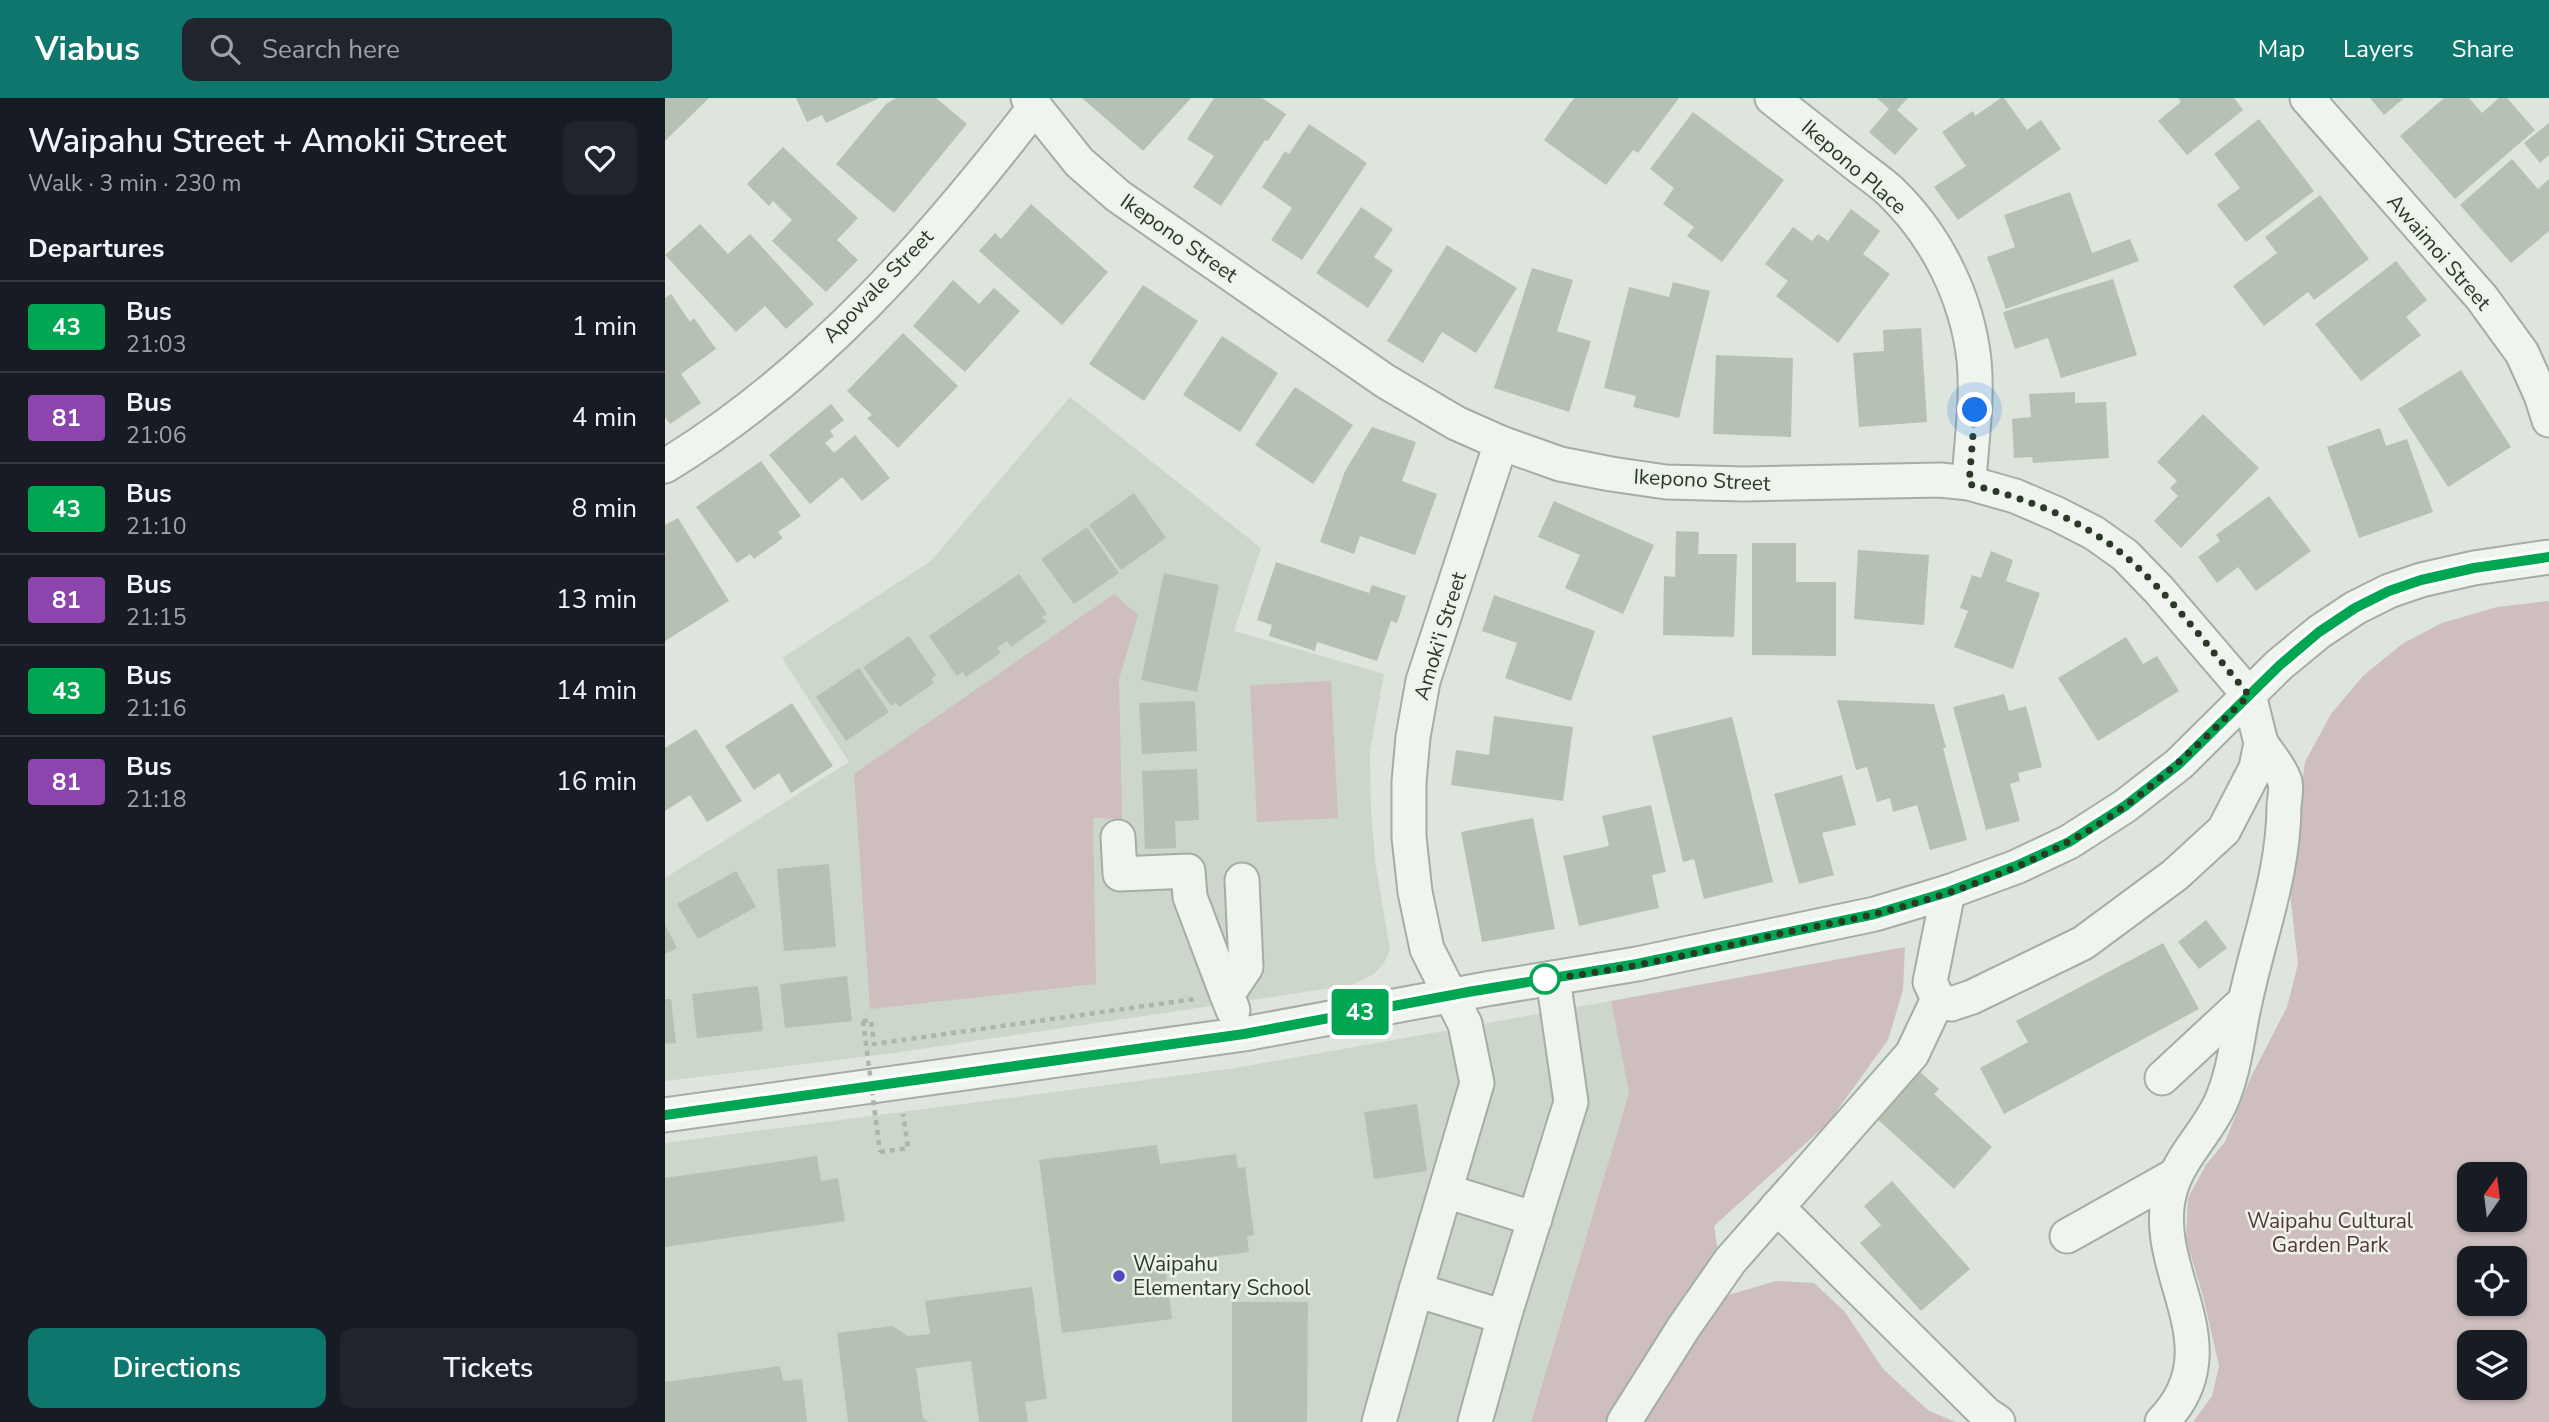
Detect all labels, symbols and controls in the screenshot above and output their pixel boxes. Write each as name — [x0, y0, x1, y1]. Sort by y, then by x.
search box — [182, 18, 672, 81]
text: Viabus — [35, 27, 140, 72]
icon: search — [206, 30, 244, 68]
text: Search here — [262, 32, 400, 67]
text: Map — [2258, 33, 2305, 65]
text: Layers — [2343, 33, 2414, 65]
text: Share — [2452, 33, 2514, 65]
street label: Ikepono Place — [1795, 113, 1913, 221]
text: Waipahu Street + Amokii Street — [28, 119, 506, 164]
button: heart — [563, 121, 637, 195]
text: Walk · 3 min · 230 m — [28, 168, 241, 199]
street label: Ikepono Street — [1115, 187, 1244, 289]
street label: Awaimoi Street — [2381, 188, 2498, 317]
street label: Apowale Street — [817, 223, 940, 349]
text: Departures — [28, 231, 164, 266]
text: Bus — [126, 294, 172, 329]
text: 1 min — [572, 309, 637, 344]
text: 43 — [52, 311, 81, 343]
text: 21:03 — [126, 329, 186, 360]
text: Bus — [126, 385, 172, 420]
your location — [1957, 392, 1992, 427]
text: 4 min — [572, 400, 637, 435]
text: 81 — [52, 402, 81, 434]
text: 21:06 — [126, 420, 186, 451]
street label: Ikepono Street — [1633, 462, 1772, 498]
text: Bus — [126, 476, 172, 511]
text: 8 min — [572, 491, 637, 526]
text: 43 — [52, 493, 81, 525]
text: 21:10 — [126, 511, 186, 542]
text: Bus — [126, 567, 172, 602]
street label: Amoki'i Street — [1407, 568, 1473, 703]
text: 13 min — [556, 582, 637, 617]
text: 81 — [52, 584, 81, 616]
text: 21:15 — [126, 602, 186, 633]
text: Bus — [126, 658, 172, 693]
text: 14 min — [556, 673, 637, 708]
text: 43 — [52, 675, 81, 707]
text: 21:16 — [126, 693, 186, 724]
text: Bus — [126, 749, 172, 784]
text: 16 min — [556, 764, 637, 799]
text: 81 — [52, 766, 81, 798]
text: 21:18 — [126, 784, 186, 815]
unlabelled marker — [1530, 964, 1560, 994]
line badge: 43 — [1329, 989, 1391, 1035]
text: 43 — [1346, 996, 1374, 1028]
north arrow — [2457, 1162, 2527, 1232]
map controls — [2457, 1162, 2527, 1400]
park label: Waipahu Cultural Garden Park — [2247, 1207, 2414, 1259]
button: locate — [2457, 1246, 2527, 1316]
place label: Waipahu Elementary School — [1133, 1250, 1311, 1302]
marker: Waipahu Elementary School — [1111, 1268, 1127, 1284]
button: Directions — [28, 1328, 326, 1408]
button: Tickets — [340, 1328, 637, 1408]
button: layers — [2457, 1330, 2527, 1400]

